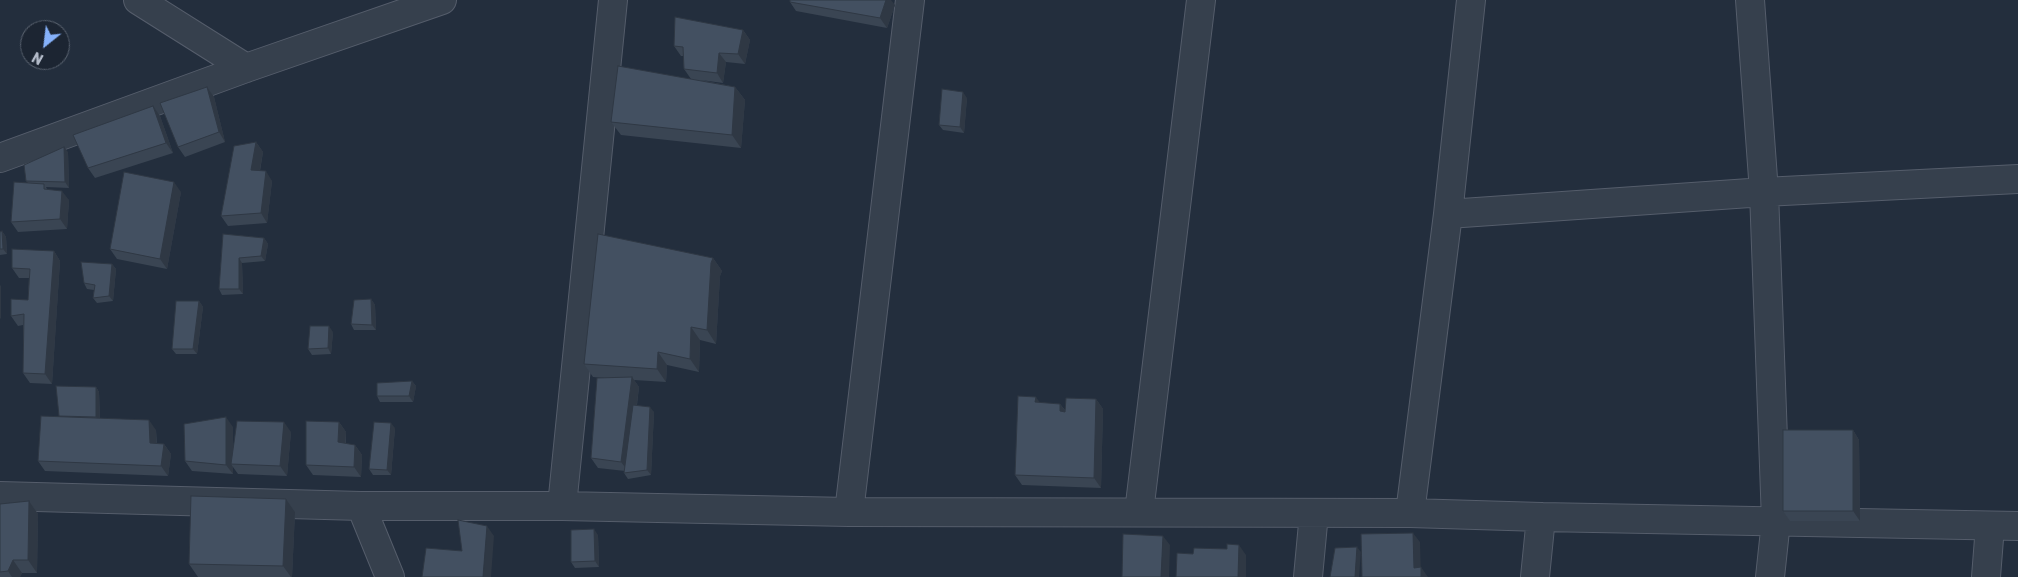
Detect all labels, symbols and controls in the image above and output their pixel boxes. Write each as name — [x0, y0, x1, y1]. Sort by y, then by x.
north arrow — [20, 20, 70, 70]
text: N — [29, 48, 47, 68]

